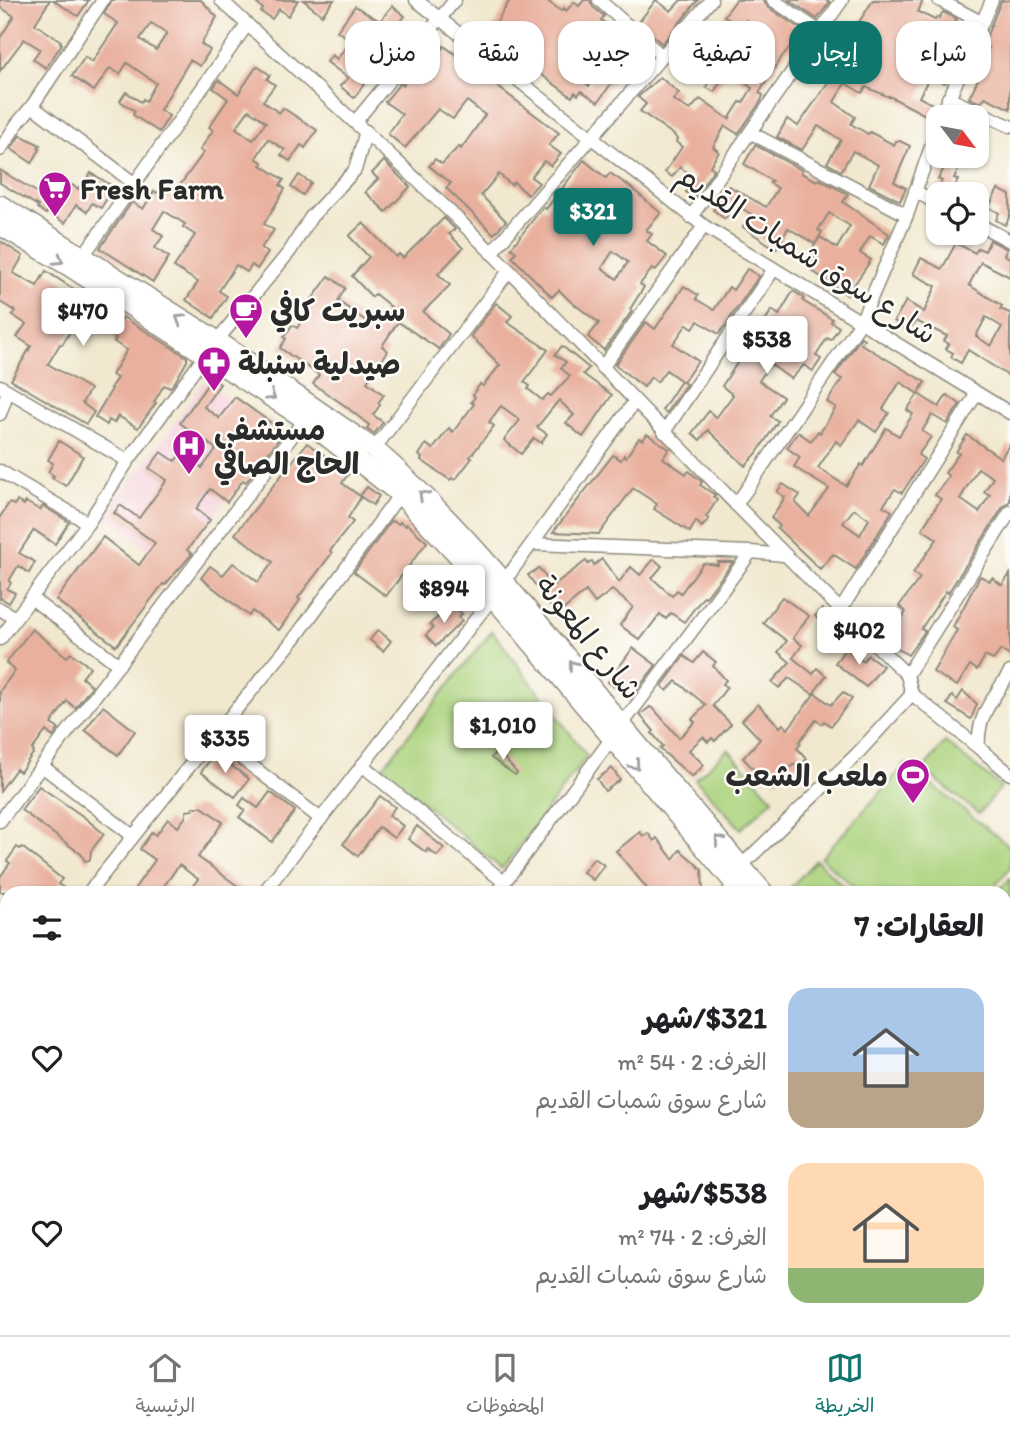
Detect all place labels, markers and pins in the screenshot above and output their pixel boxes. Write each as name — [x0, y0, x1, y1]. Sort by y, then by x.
supermarket icon: Fresh Farm — [36, 169, 74, 218]
place label: Fresh Farm — [80, 170, 225, 207]
pin: $321 — [552, 188, 634, 248]
pin: $470 — [42, 288, 124, 348]
place label: سبريت كافي — [270, 290, 405, 333]
cafe icon: سبريت كافي — [227, 291, 265, 340]
pin: $538 — [726, 316, 808, 376]
pharmacy icon: صيدلية سنبلة — [195, 344, 233, 393]
place label: صيدلية سنبلة — [238, 345, 401, 382]
place label: مستشفى الحاج الصافي — [214, 411, 359, 486]
hospital icon: مستشفى الحاج الصافي — [170, 427, 208, 476]
pin: $894 — [403, 566, 485, 625]
pin: $402 — [818, 608, 900, 667]
pin: $1,010 — [446, 702, 560, 762]
pin: $335 — [184, 716, 266, 775]
sports icon: ملعب الشعب — [894, 756, 932, 805]
place label: ملعب الشعب — [726, 757, 888, 794]

